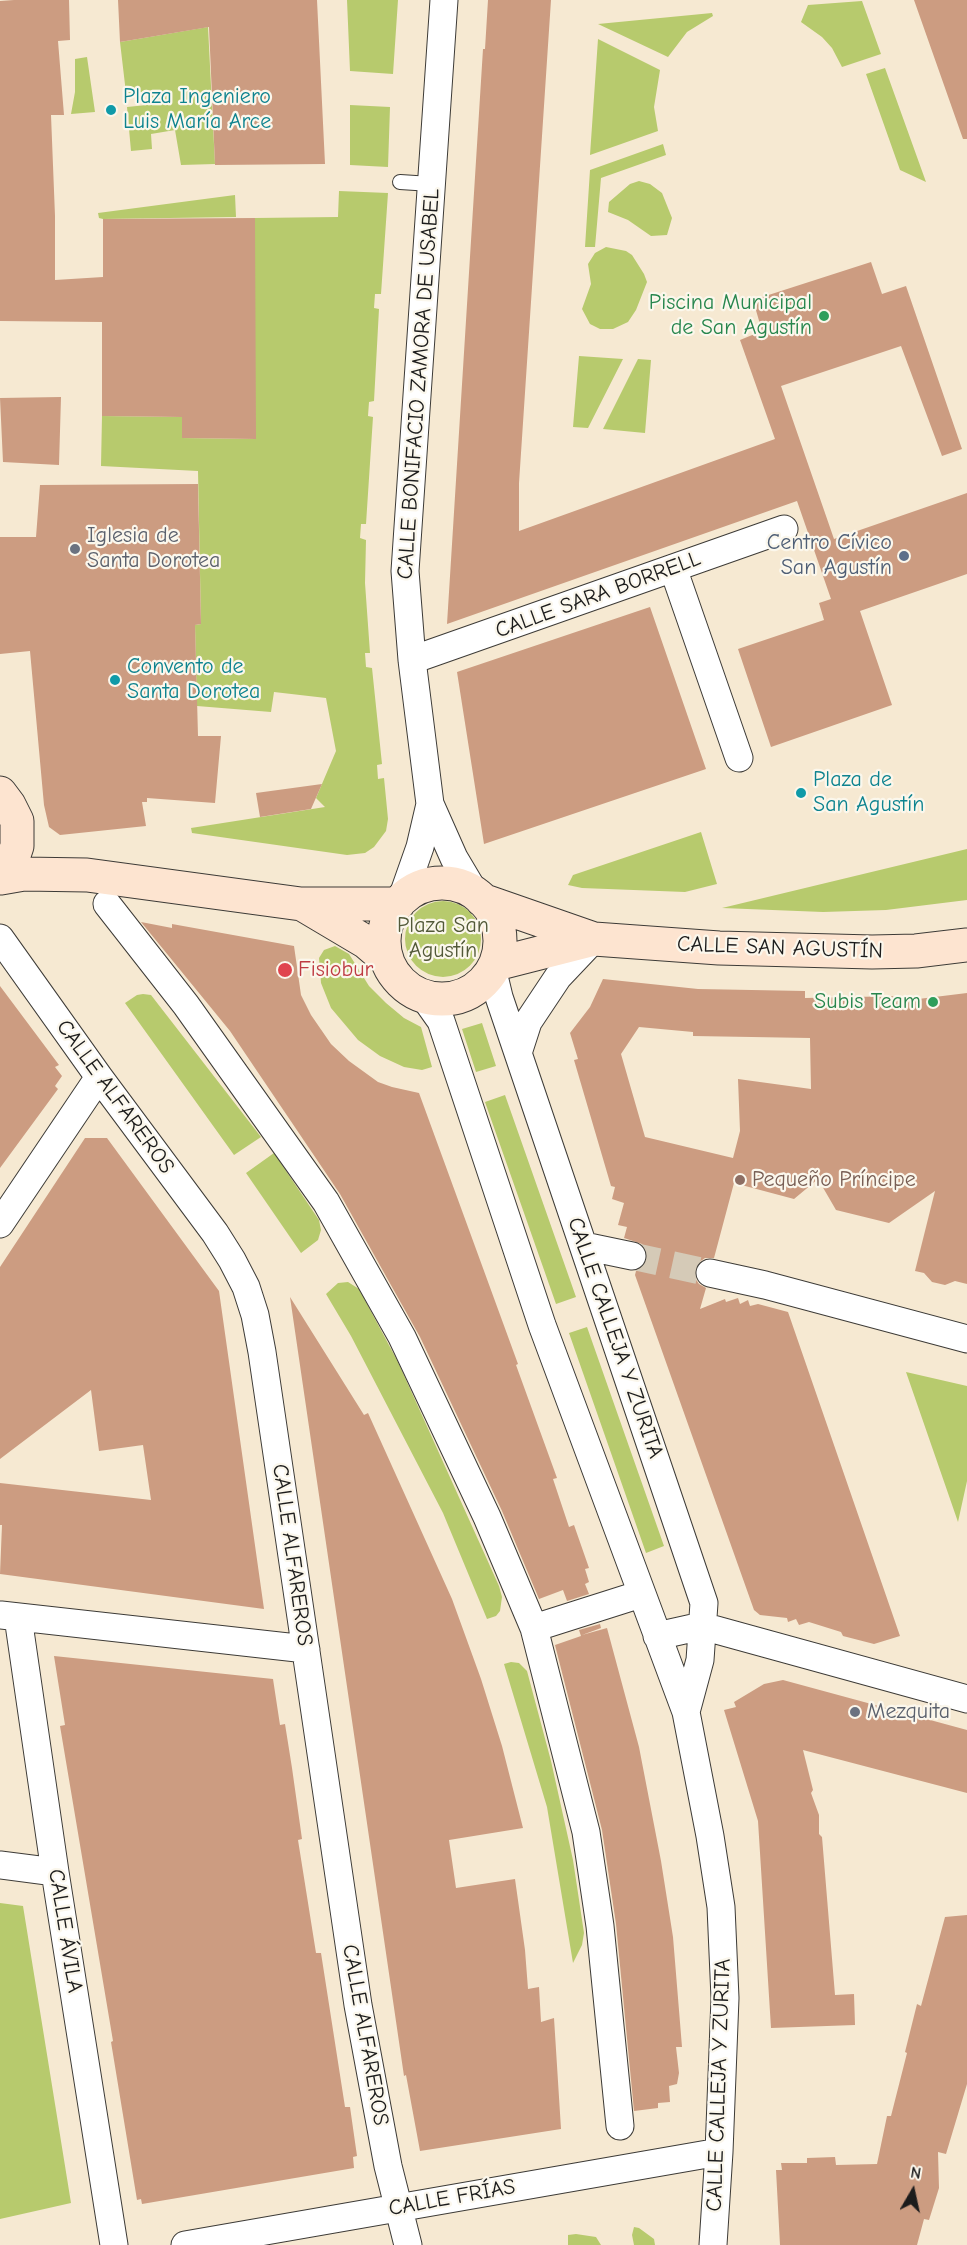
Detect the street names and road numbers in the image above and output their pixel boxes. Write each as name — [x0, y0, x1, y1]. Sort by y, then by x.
street label: CALLE BONIFACIO ZAMORA DE USABEL — [392, 188, 446, 580]
street label: CALLE SARA BORRELL — [492, 546, 704, 644]
street label: CALLE SAN AGUSTÍN — [677, 931, 883, 965]
street label: CALLE ALFAREROS — [50, 1015, 180, 1179]
street label: CALLE CALLEJA Y ZURITA — [561, 1214, 669, 1462]
street label: CALLE ALFAREROS — [266, 1462, 318, 1648]
street label: CALLE ÁVILA — [42, 1867, 88, 1995]
street label: CALLE ALFAREROS — [336, 1942, 394, 2128]
street label: CALLE CALLEJA Y ZURITA — [701, 1958, 737, 2212]
street label: CALLE FRÍAS — [387, 2174, 517, 2222]

